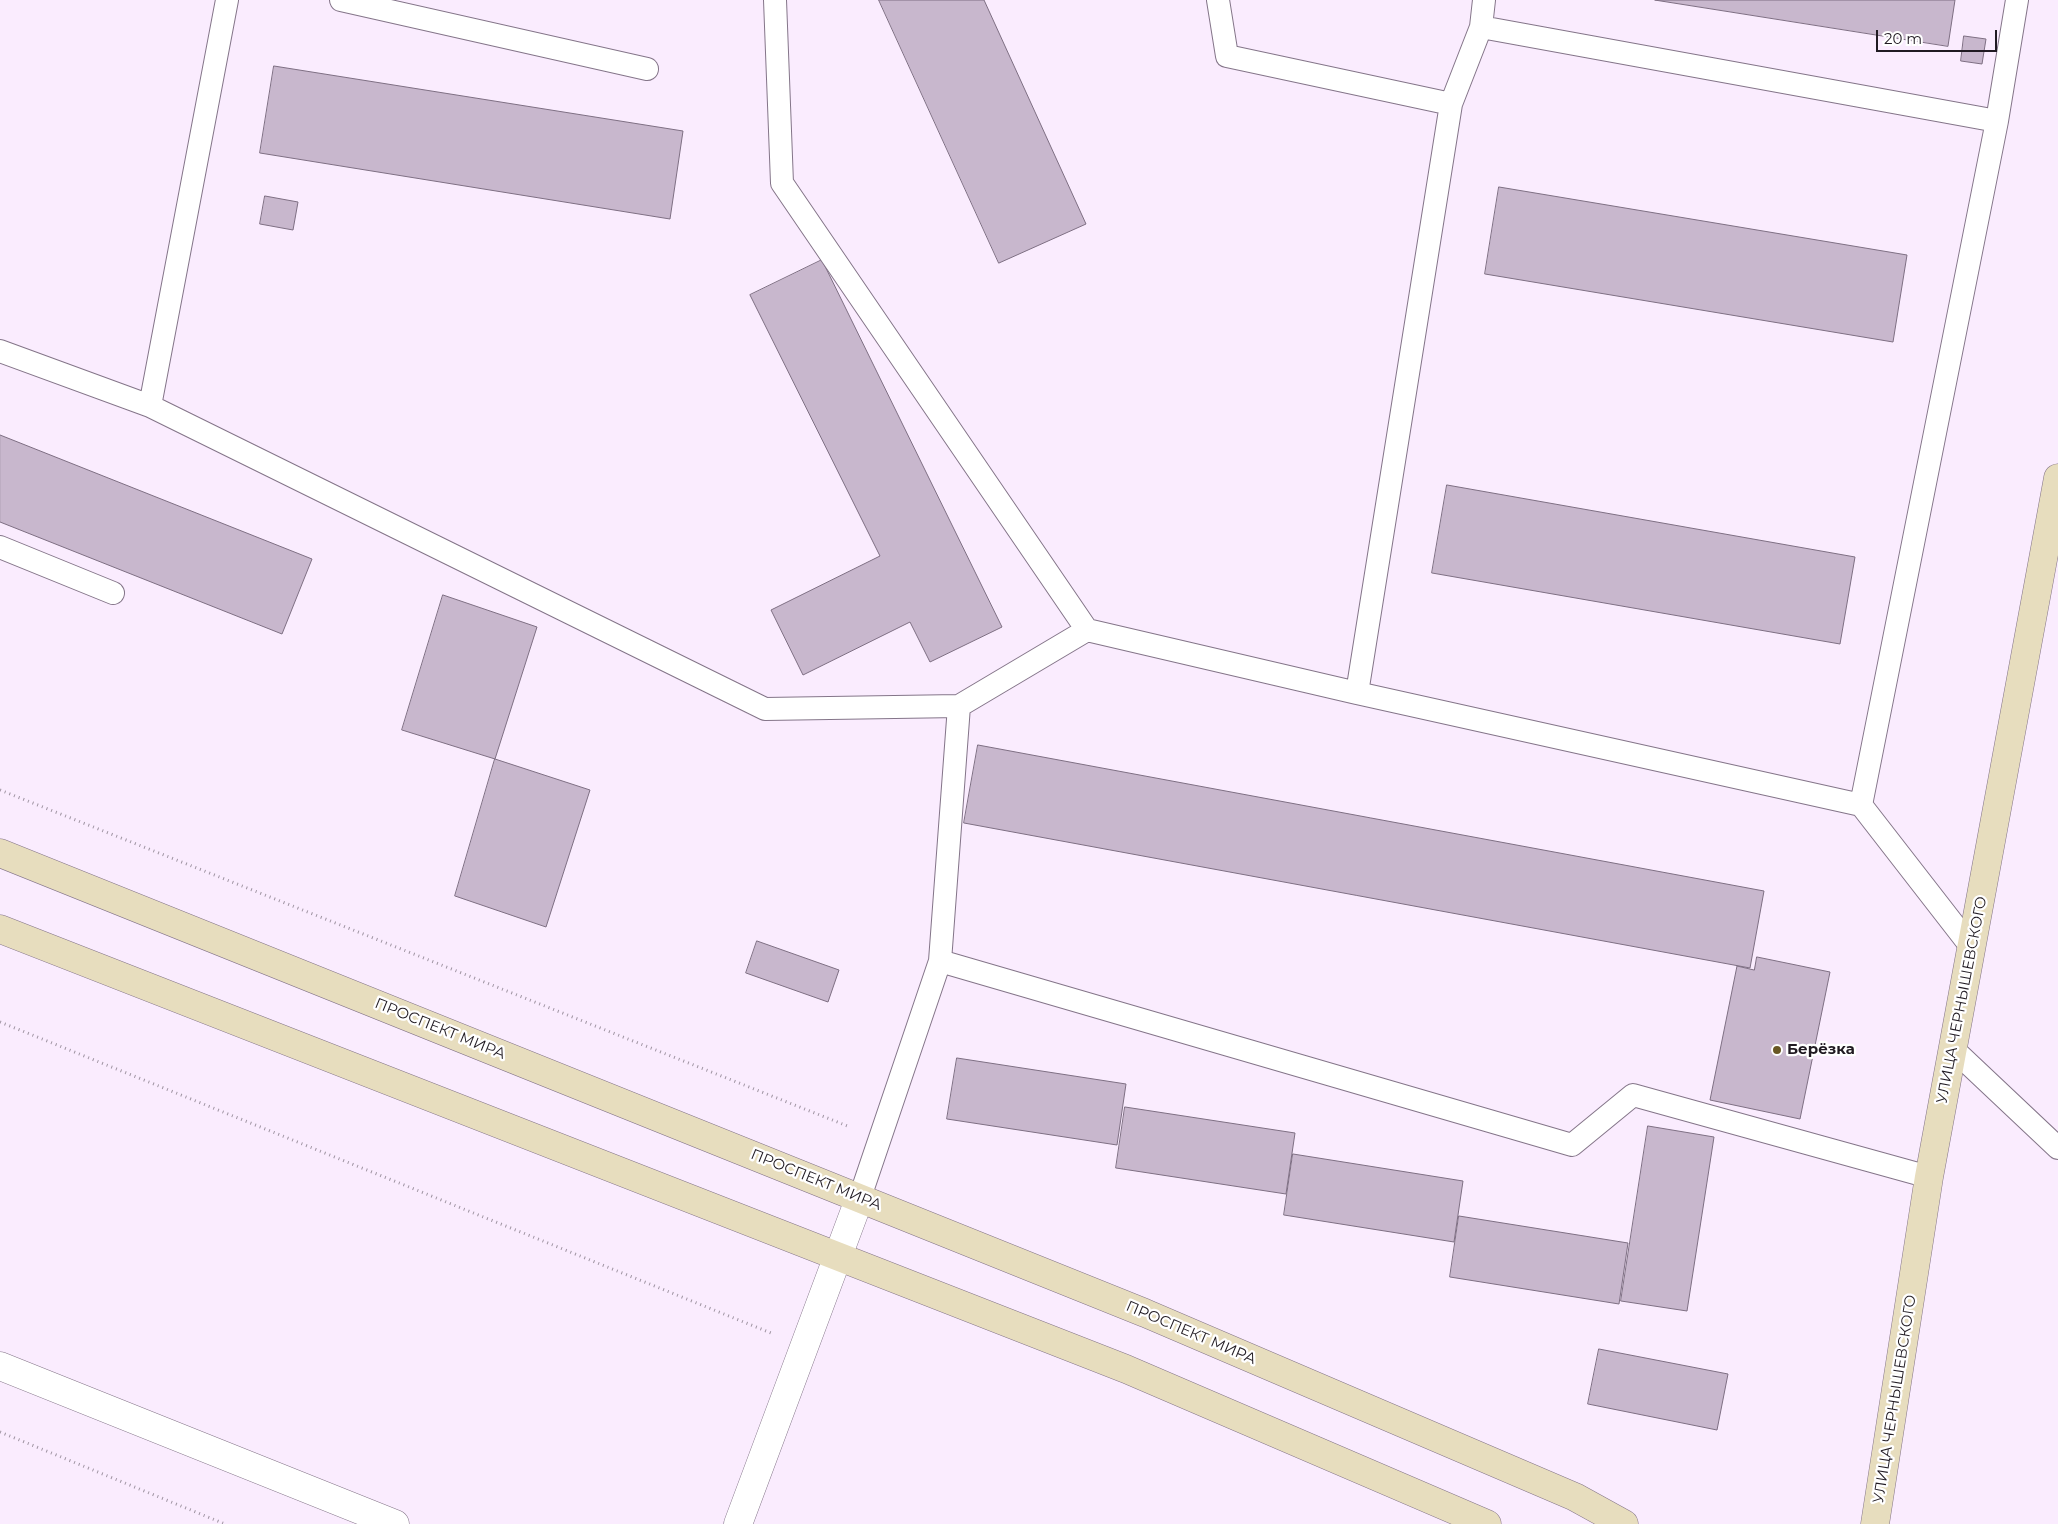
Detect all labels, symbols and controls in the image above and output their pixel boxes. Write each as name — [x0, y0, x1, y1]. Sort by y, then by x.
scale bar — [1878, 20, 1999, 52]
text: 20 m — [1884, 29, 1922, 48]
street label: УЛИЦА ЧЕРНЫШЕВСКОГО — [1933, 895, 1991, 1105]
street label: ПРОСПЕКТ МИРА — [372, 995, 508, 1063]
place label: Берёзка — [1787, 1041, 1855, 1059]
marker: Берёзка — [1771, 1044, 1783, 1056]
street label: ПРОСПЕКТ МИРА — [748, 1146, 884, 1214]
street label: УЛИЦА ЧЕРНЫШЕВСКОГО — [1870, 1294, 1920, 1504]
street label: ПРОСПЕКТ МИРА — [1123, 1297, 1259, 1369]

